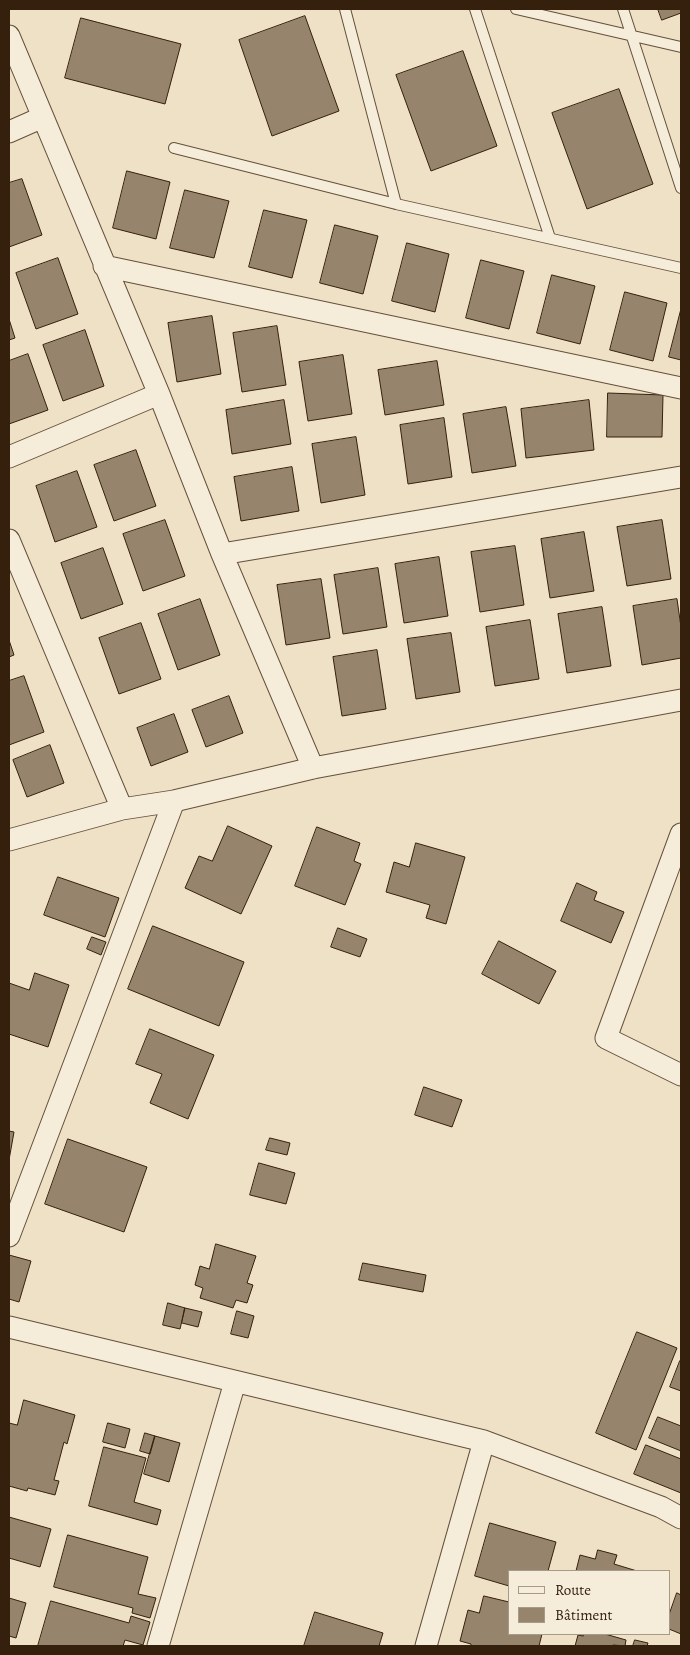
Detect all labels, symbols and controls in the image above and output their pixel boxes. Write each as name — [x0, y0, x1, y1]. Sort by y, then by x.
legend — [508, 1570, 670, 1635]
text: Route — [555, 1580, 591, 1600]
text: Bâtiment — [555, 1605, 613, 1625]

